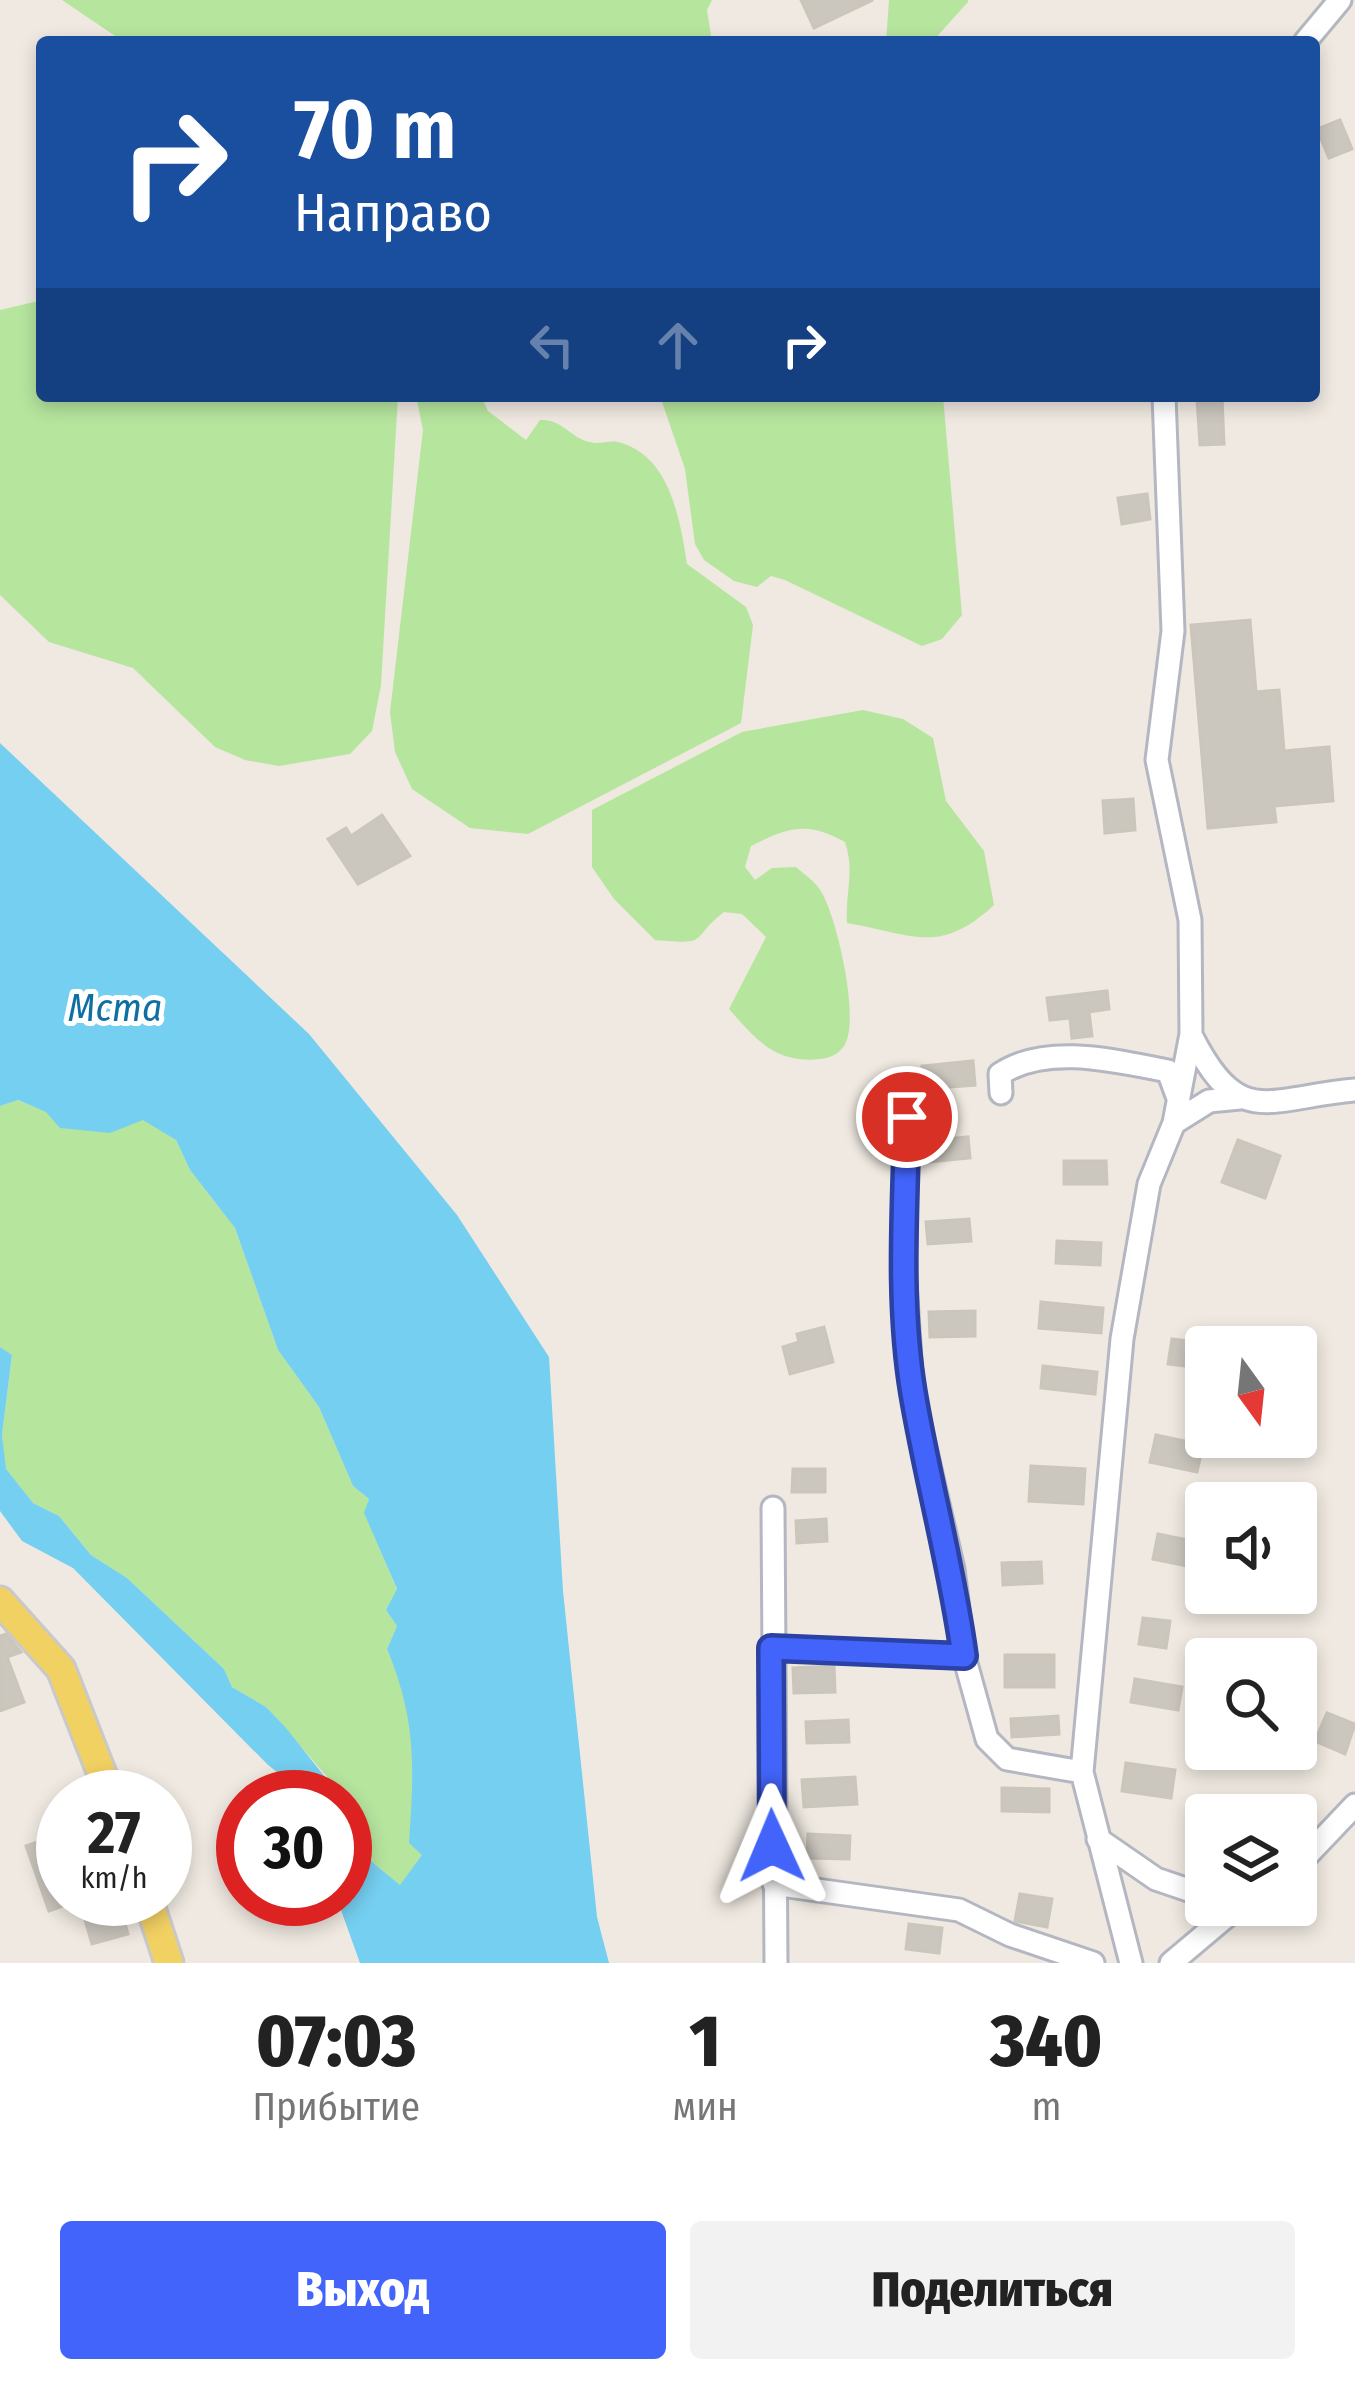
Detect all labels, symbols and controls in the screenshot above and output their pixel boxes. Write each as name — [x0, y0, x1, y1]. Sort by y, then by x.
text: 70 m — [294, 79, 456, 180]
icon: right — [96, 84, 252, 240]
text: Направо — [294, 181, 492, 245]
icon: left — [519, 312, 585, 378]
icon: ahead — [645, 312, 711, 378]
icon: right — [771, 312, 837, 378]
water label: Мста — [68, 985, 162, 1031]
pin — [856, 1066, 958, 1168]
icon: arrive — [874, 1084, 940, 1150]
north arrow — [1185, 1326, 1317, 1458]
map controls — [1185, 1326, 1317, 1926]
button: sound — [1185, 1482, 1317, 1614]
button: search — [1185, 1638, 1317, 1770]
speed limit sign: 30 — [216, 1770, 372, 1926]
position arrow — [709, 1783, 835, 1909]
button: layers — [1185, 1794, 1317, 1926]
text: 27 — [87, 1797, 141, 1869]
text: km/h — [81, 1860, 147, 1896]
text: 07:03 — [256, 1999, 416, 2085]
text: 1 — [690, 1999, 721, 2085]
text: 340 — [990, 1999, 1103, 2085]
text: Прибытие — [253, 2084, 420, 2130]
text: мин — [672, 2084, 738, 2130]
text: m — [1031, 2084, 1061, 2130]
button: Выход — [60, 2221, 666, 2359]
button: Поделиться — [690, 2221, 1295, 2359]

